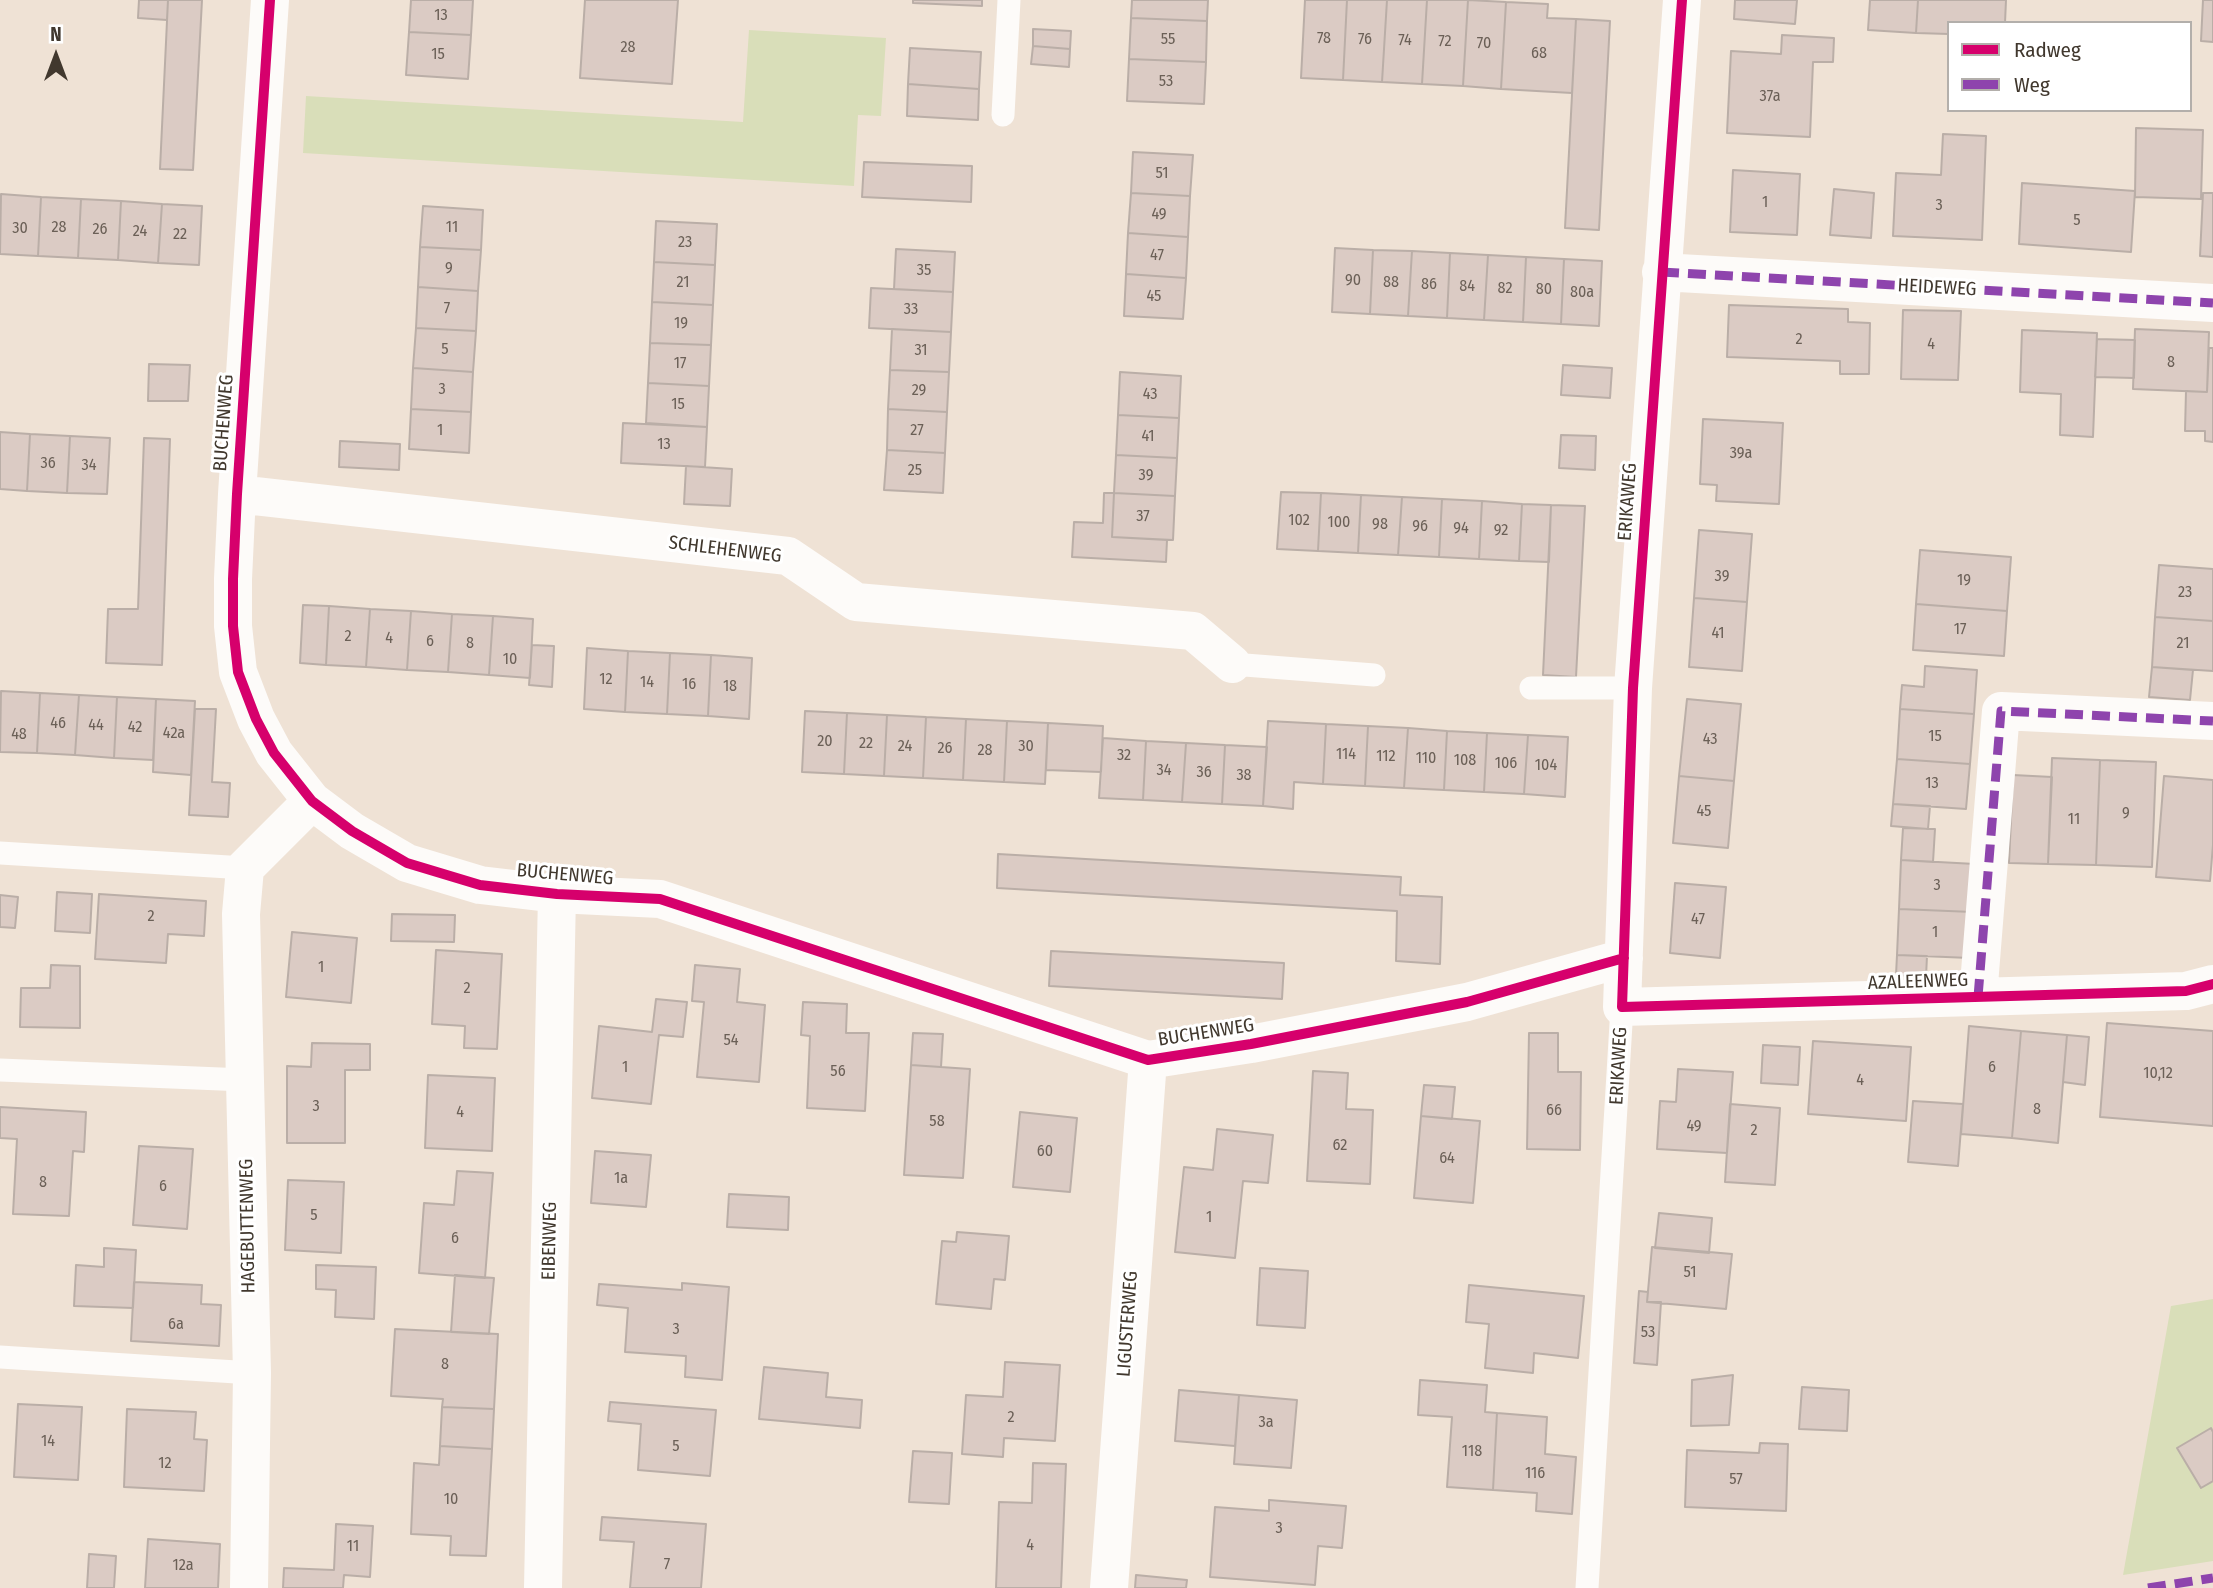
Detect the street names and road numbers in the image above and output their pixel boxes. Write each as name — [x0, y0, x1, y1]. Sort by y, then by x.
street label: HEIDEWEG — [1897, 275, 1977, 301]
street label: BUCHENWEG — [209, 374, 239, 472]
street label: ERIKAWEG — [1614, 462, 1642, 542]
street label: SCHLEHENWEG — [667, 532, 783, 568]
street label: BUCHENWEG — [516, 859, 614, 891]
street label: AZALEENWEG — [1867, 969, 1969, 995]
street label: BUCHENWEG — [1156, 1014, 1256, 1052]
street label: ERIKAWEG — [1606, 1026, 1632, 1106]
street label: HAGEBUTTENWEG — [235, 1159, 261, 1293]
street label: EIBENWEG — [538, 1202, 562, 1280]
street label: LIGUSTERWEG — [1113, 1270, 1143, 1378]

